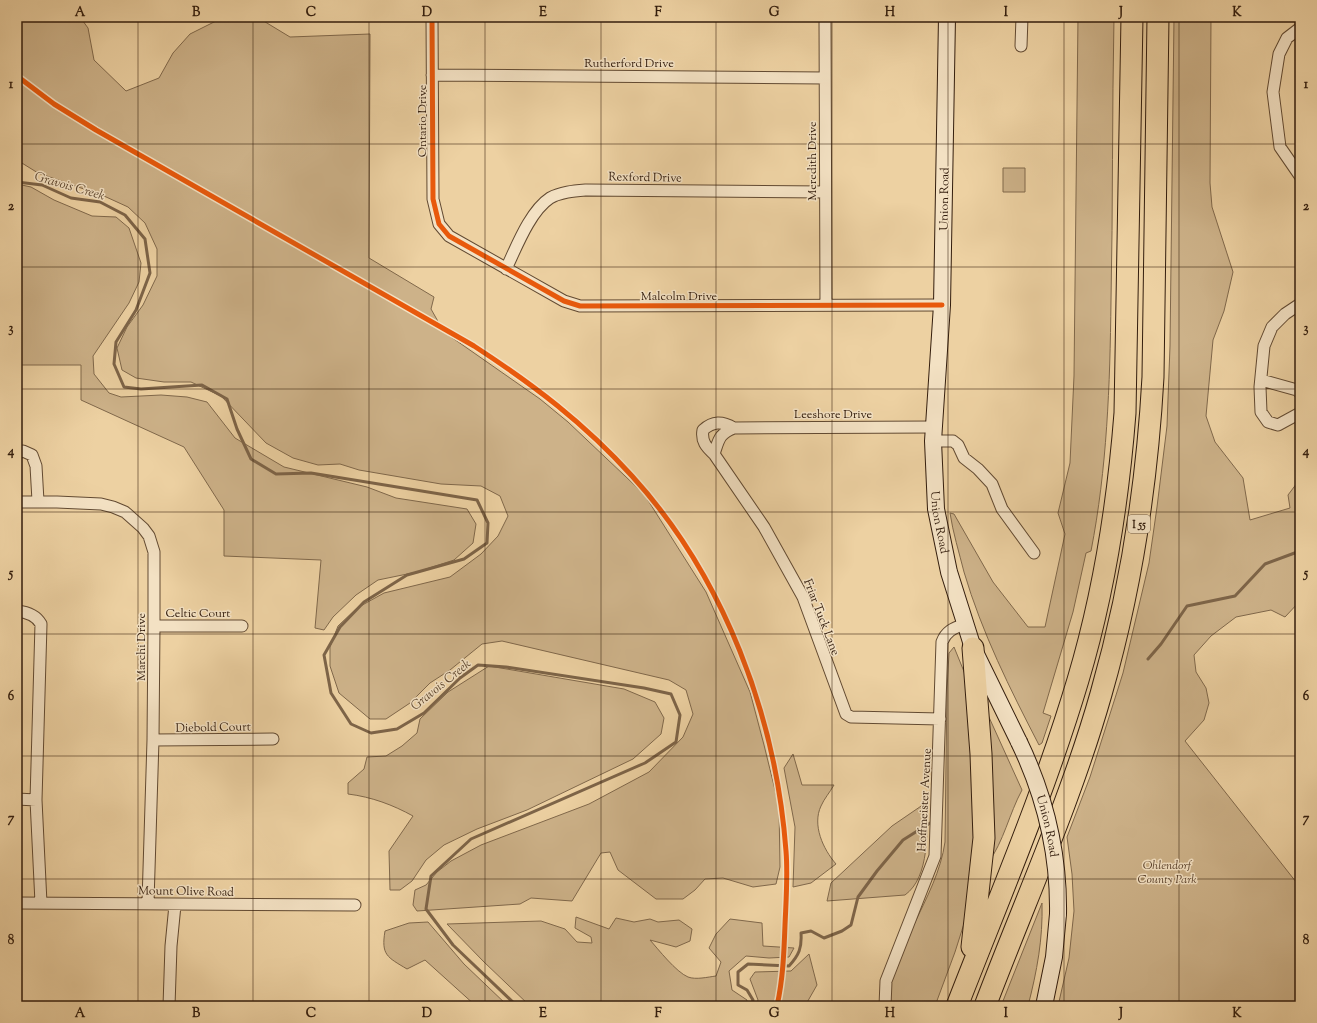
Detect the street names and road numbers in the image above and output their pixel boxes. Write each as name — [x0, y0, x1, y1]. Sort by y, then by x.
street label: Rutherford Drive — [584, 55, 674, 73]
street label: Ontario Drive — [414, 84, 432, 157]
street label: Meredith Drive — [804, 121, 822, 201]
street label: Union Road — [935, 167, 955, 231]
street label: Rexford Drive — [608, 168, 682, 188]
street label: Malcolm Drive — [641, 288, 718, 306]
street label: Leeshore Drive — [794, 406, 872, 424]
street label: Union Road — [925, 491, 953, 556]
road number: I 55 — [1128, 515, 1150, 533]
street label: Friar Tuck Lane — [798, 576, 844, 659]
street label: Celtic Court — [166, 605, 230, 623]
street label: Marchi Drive — [133, 613, 151, 681]
street label: Diebold Court — [175, 718, 251, 738]
street label: Hoffmeister Avenue — [913, 747, 937, 852]
street label: Union Road — [1031, 793, 1062, 859]
street label: Mount Olive Road — [138, 882, 234, 902]

